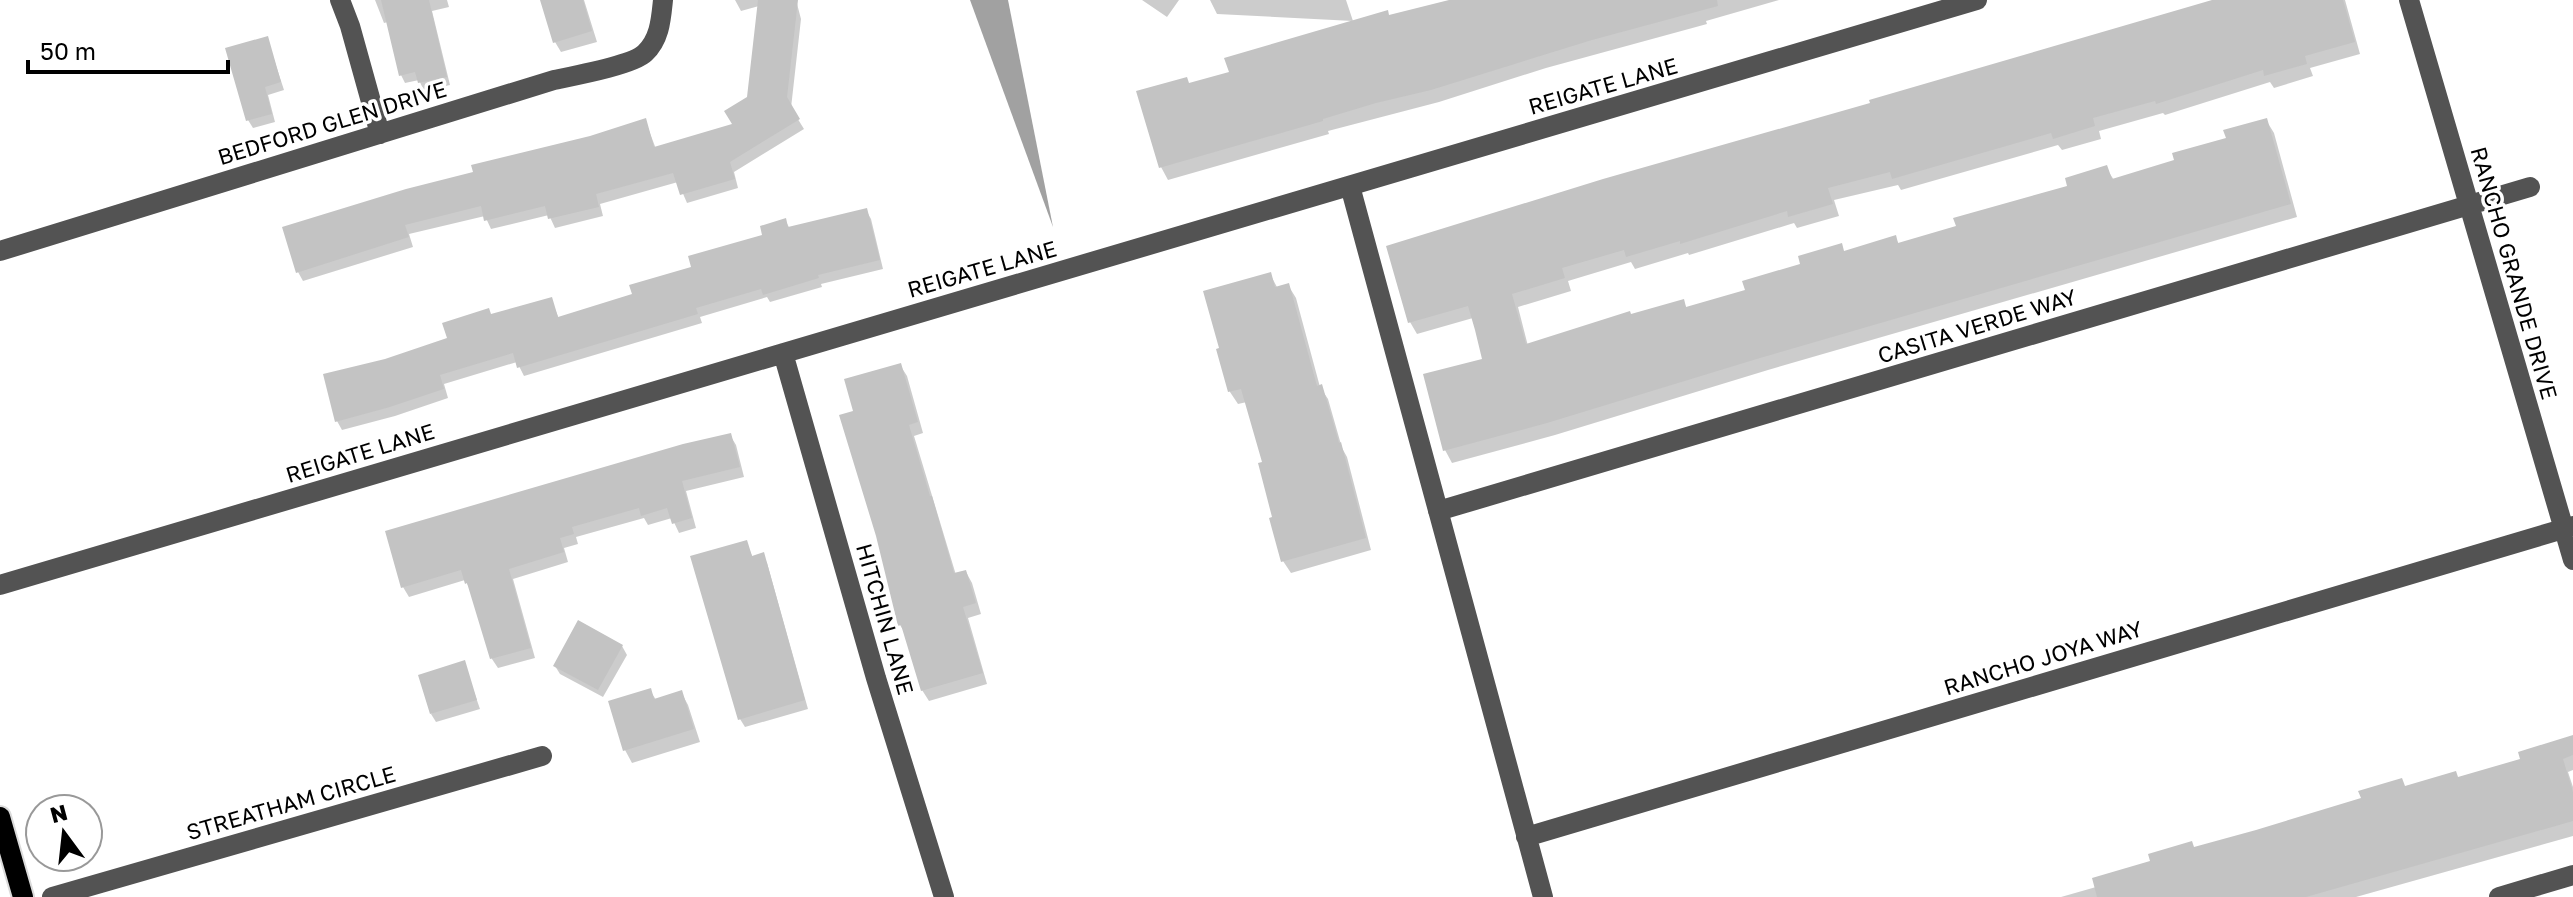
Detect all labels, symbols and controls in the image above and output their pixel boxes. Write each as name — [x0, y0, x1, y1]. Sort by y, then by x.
scale bar — [28, 24, 228, 74]
text: 50 m — [40, 36, 96, 65]
street label: REIGATE LANE — [1525, 51, 1681, 120]
street label: BEDFORD GLEN DRIVE — [214, 75, 450, 170]
street label: RANCHO GRANDE DRIVE — [2465, 143, 2564, 402]
street label: REIGATE LANE — [904, 234, 1060, 303]
street label: CASITA VERDE WAY — [1874, 282, 2079, 369]
street label: REIGATE LANE — [282, 417, 437, 488]
street label: HITCHIN LANE — [851, 540, 920, 697]
street label: RANCHO JOYA WAY — [1940, 614, 2145, 701]
street label: STREATHAM CIRCLE — [183, 760, 398, 845]
north arrow — [24, 793, 104, 873]
text: N — [47, 798, 70, 828]

